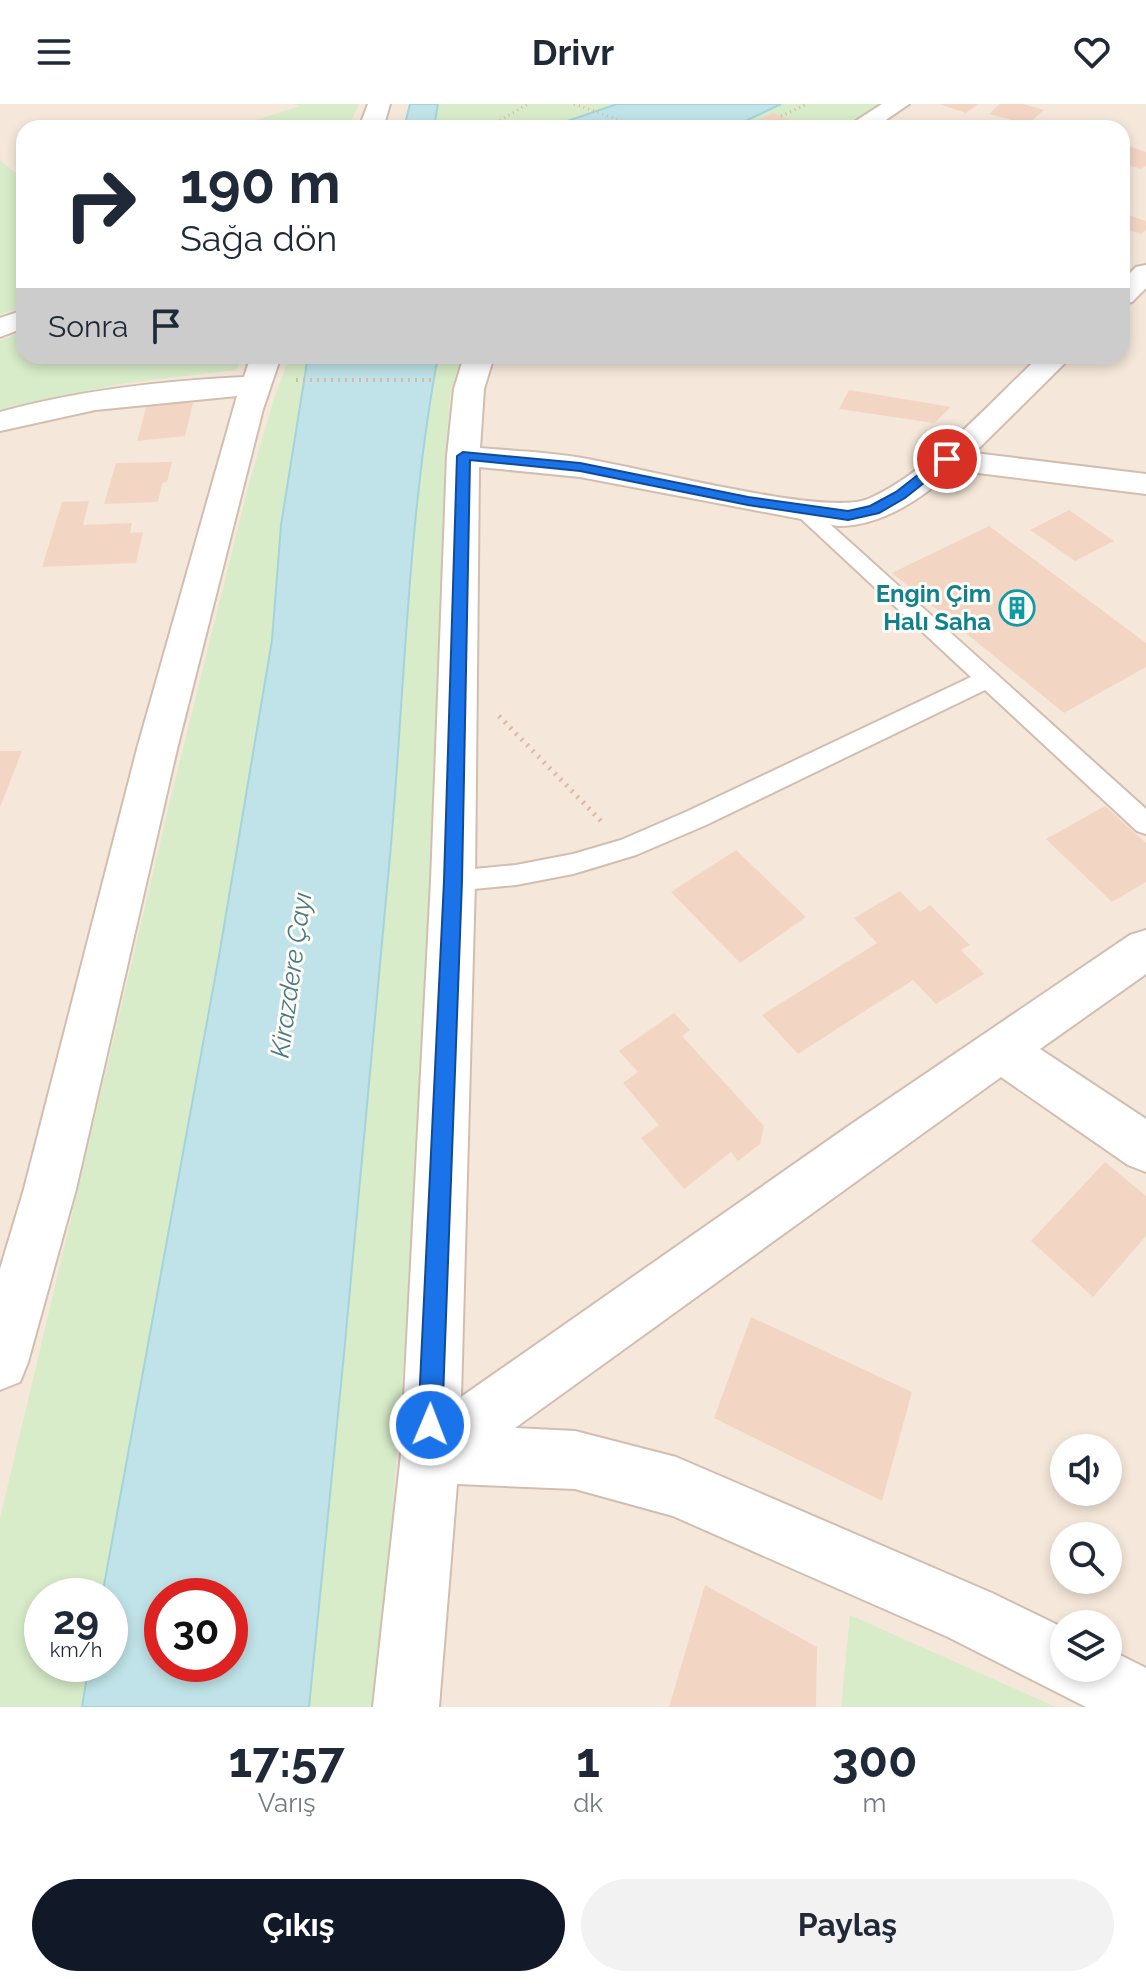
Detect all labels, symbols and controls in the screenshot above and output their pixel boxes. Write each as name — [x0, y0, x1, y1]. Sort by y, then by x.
icon: menu — [32, 30, 76, 74]
icon: heart — [1070, 30, 1114, 74]
text: Drivr — [532, 31, 614, 73]
text: 190 m — [180, 150, 341, 216]
icon: right — [48, 152, 152, 256]
text: Sağa dön — [180, 217, 337, 259]
icon: arrive — [144, 304, 188, 348]
text: Sonra — [48, 309, 128, 344]
pin — [913, 425, 981, 493]
icon: arrive — [925, 437, 969, 481]
place label: Engin Çim Halı Saha — [876, 579, 991, 636]
building icon: Engin Çim Halı Saha — [998, 589, 1036, 627]
water label: Kirazdere Çayı — [265, 890, 317, 1060]
position arrow — [388, 1383, 472, 1467]
map controls — [1050, 1434, 1122, 1682]
button: sound — [1050, 1434, 1122, 1506]
button: search — [1050, 1522, 1122, 1594]
speed limit sign: 30 — [144, 1578, 248, 1682]
text: 29 — [53, 1596, 99, 1643]
button: layers — [1050, 1610, 1122, 1682]
text: km/h — [50, 1638, 102, 1662]
text: 17:57 — [229, 1732, 345, 1788]
text: 1 — [576, 1732, 600, 1788]
text: 300 — [832, 1732, 917, 1788]
text: Varış — [258, 1788, 315, 1818]
text: dk — [573, 1788, 603, 1818]
text: m — [863, 1788, 886, 1818]
button: Çıkış — [32, 1879, 565, 1971]
button: Paylaş — [581, 1879, 1114, 1971]

